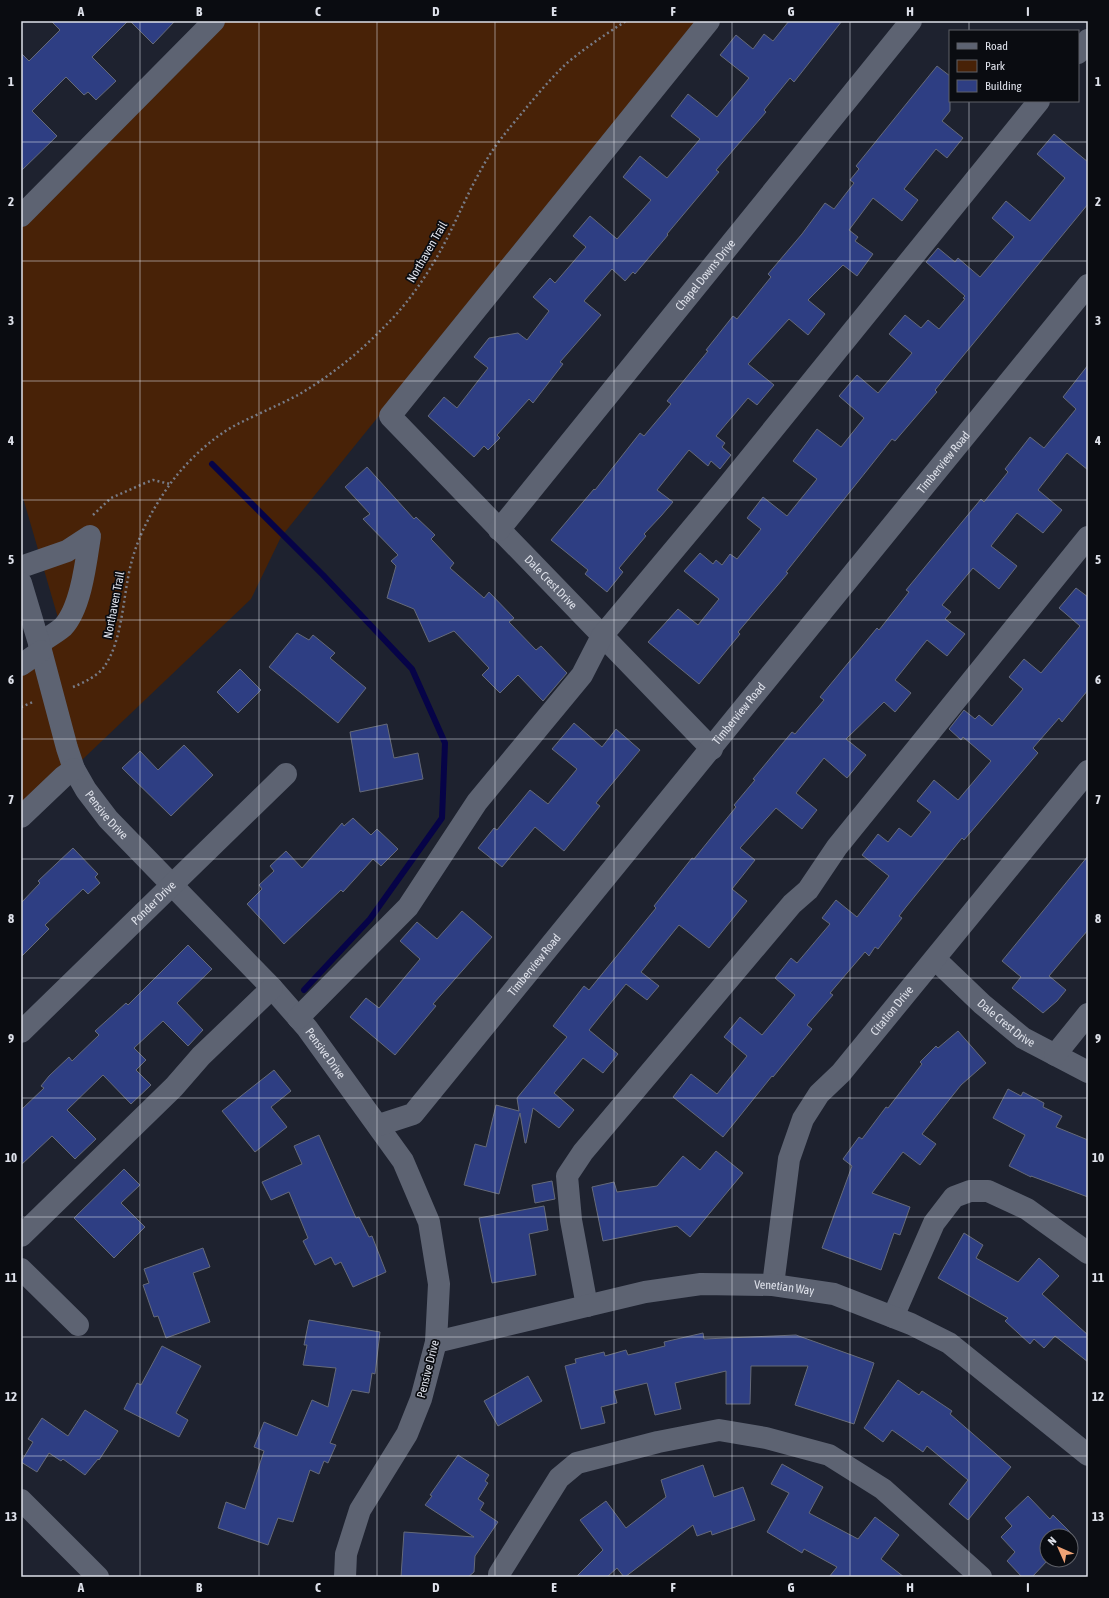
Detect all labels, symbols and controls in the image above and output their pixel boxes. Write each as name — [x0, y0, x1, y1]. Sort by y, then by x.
text: A — [77, 4, 85, 19]
text: B — [196, 4, 203, 19]
text: C — [315, 4, 321, 19]
text: D — [432, 4, 440, 19]
text: E — [551, 4, 557, 19]
text: F — [670, 4, 676, 19]
text: G — [788, 4, 795, 19]
text: H — [906, 4, 914, 19]
text: I — [1026, 4, 1030, 19]
legend — [949, 30, 1079, 102]
text: Road — [985, 39, 1008, 53]
text: Park — [985, 59, 1006, 73]
text: 1 — [8, 74, 14, 89]
text: 1 — [1095, 74, 1101, 89]
text: Building — [985, 79, 1023, 93]
text: 2 — [8, 194, 14, 209]
text: 2 — [1095, 194, 1101, 209]
street label: Northaven Trail — [404, 218, 450, 285]
street label: Chapel Downs Drive — [672, 237, 738, 313]
text: 3 — [8, 313, 14, 328]
text: 3 — [1095, 313, 1101, 328]
street label: Timberview Road — [914, 429, 973, 496]
text: 4 — [7, 433, 14, 448]
text: 4 — [1094, 433, 1101, 448]
text: 5 — [8, 552, 14, 567]
street label: Dale Crest Drive — [522, 552, 580, 612]
text: 5 — [1095, 552, 1101, 567]
street label: Northaven Trail — [101, 569, 128, 640]
text: 6 — [8, 672, 14, 687]
text: 6 — [1095, 672, 1101, 687]
street label: Timberview Road — [710, 680, 768, 748]
street label: Pensive Drive — [82, 788, 131, 842]
text: 7 — [8, 792, 14, 807]
text: 7 — [1095, 792, 1101, 807]
street label: Ponder Drive — [128, 878, 179, 928]
text: 8 — [8, 911, 14, 926]
text: 8 — [1095, 911, 1101, 926]
street label: Timberview Road — [505, 931, 564, 999]
street label: Citation Drive — [868, 983, 916, 1038]
street label: Dale Crest Drive — [974, 996, 1037, 1050]
street label: Pensive Drive — [302, 1025, 348, 1082]
text: 9 — [8, 1031, 14, 1046]
text: 9 — [1095, 1031, 1101, 1046]
text: 10 — [5, 1150, 17, 1165]
text: 10 — [1092, 1150, 1104, 1165]
text: 11 — [5, 1270, 17, 1285]
text: 11 — [1092, 1270, 1104, 1285]
street label: Venetian Way — [754, 1278, 815, 1298]
street label: Pensive Drive — [414, 1339, 442, 1399]
text: 12 — [5, 1389, 17, 1404]
text: 12 — [1092, 1389, 1104, 1404]
text: 13 — [5, 1509, 17, 1524]
text: 13 — [1092, 1509, 1104, 1524]
north arrow — [1039, 1528, 1079, 1568]
text: N — [1045, 1534, 1058, 1547]
text: A — [77, 1580, 85, 1595]
text: B — [196, 1580, 203, 1595]
text: C — [315, 1580, 321, 1595]
text: D — [432, 1580, 440, 1595]
text: E — [551, 1580, 557, 1595]
text: F — [670, 1580, 676, 1595]
text: G — [788, 1580, 795, 1595]
text: H — [906, 1580, 914, 1595]
text: I — [1026, 1580, 1030, 1595]

